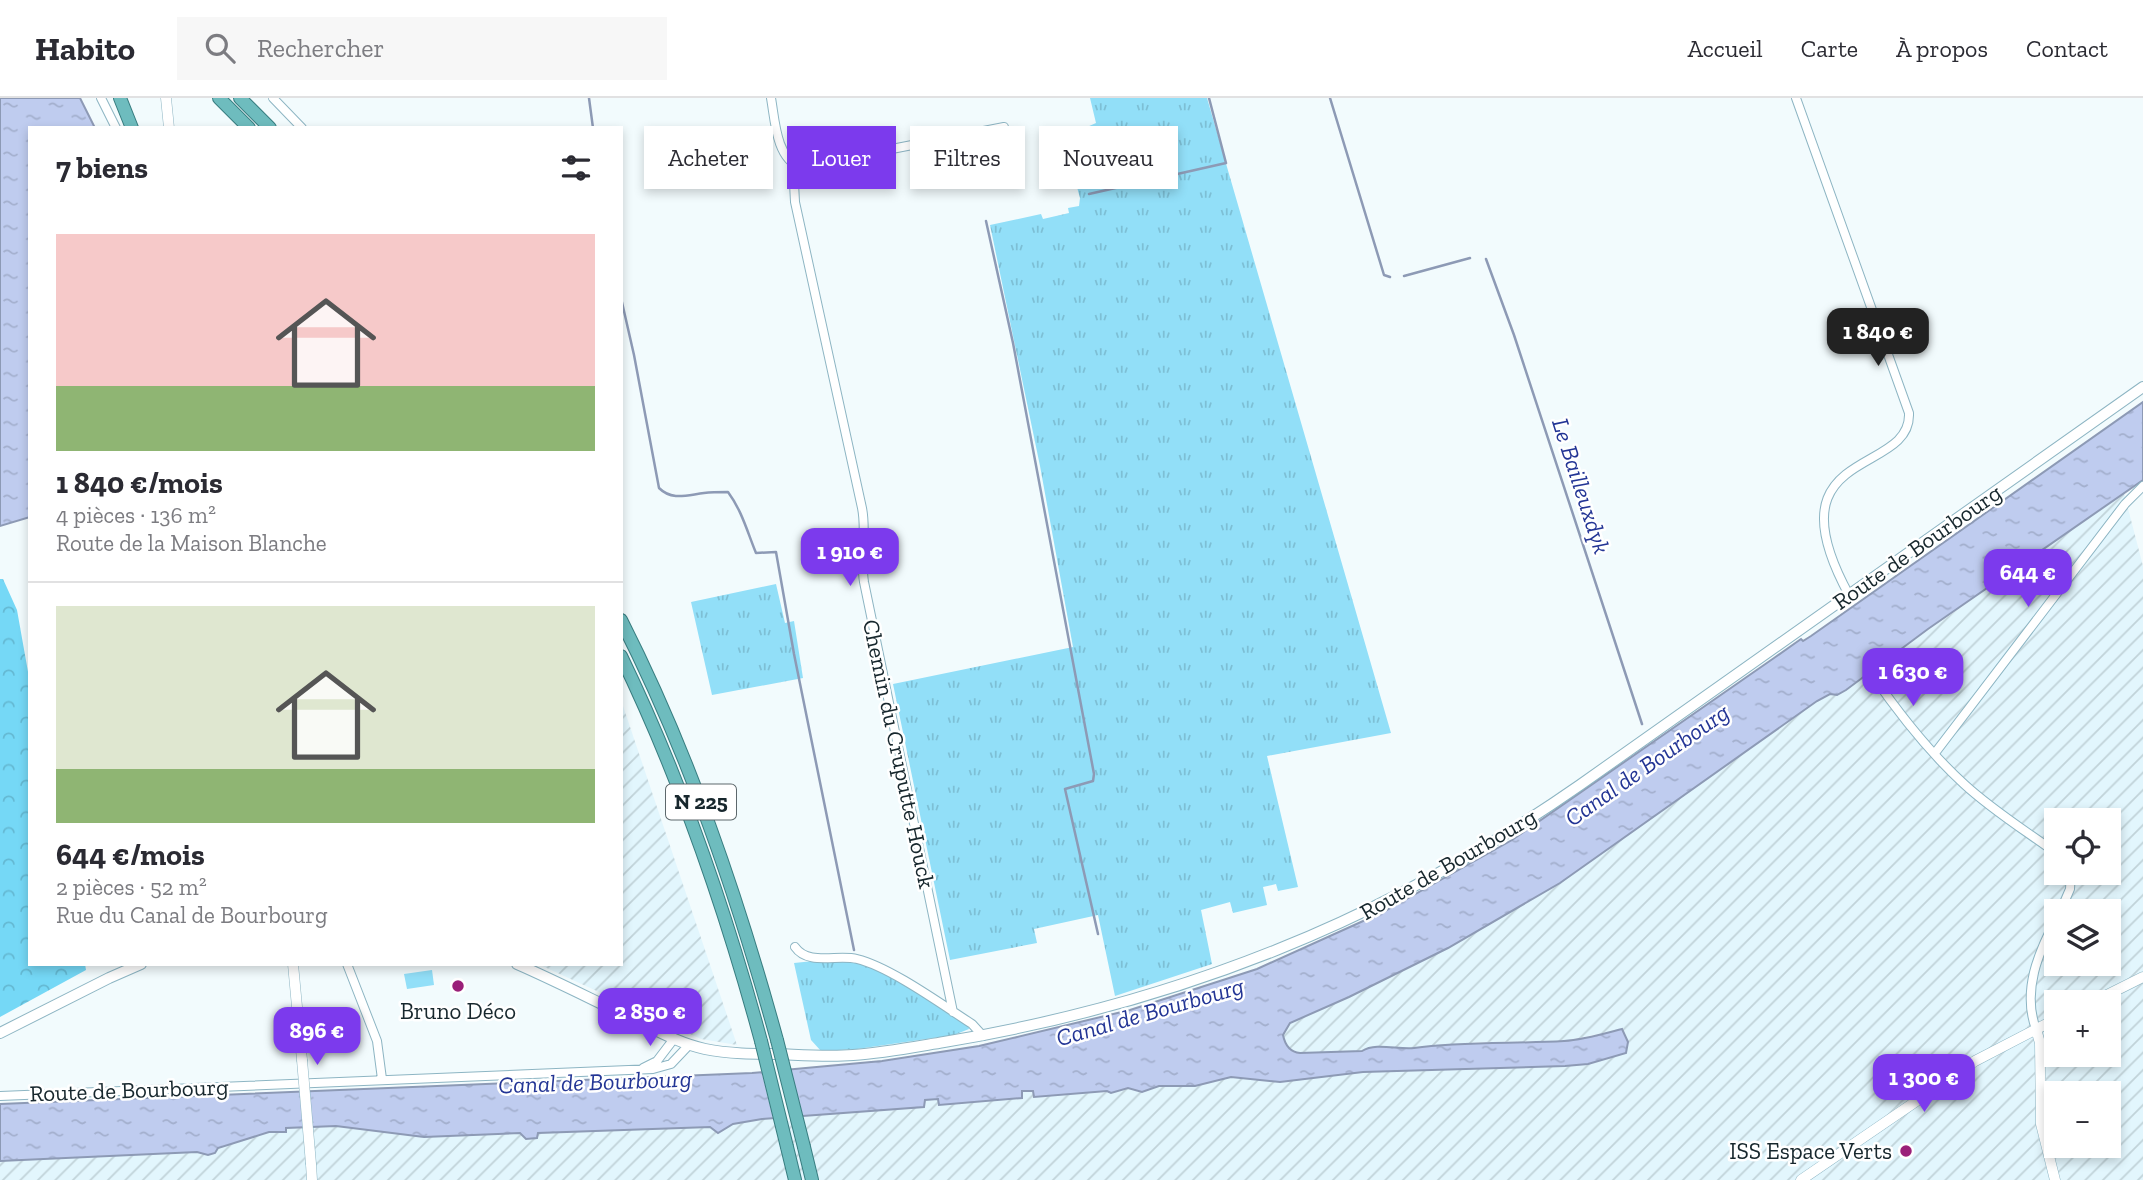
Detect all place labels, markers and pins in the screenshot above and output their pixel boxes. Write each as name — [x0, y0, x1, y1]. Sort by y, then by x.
pin: 1 840 € — [1813, 308, 1943, 368]
pin: 1 910 € — [785, 528, 915, 588]
pin: 644 € — [1979, 550, 2077, 609]
pin: 1 630 € — [1848, 648, 1978, 708]
marker: Bruno Déco — [450, 978, 466, 994]
pin: 2 850 € — [585, 988, 715, 1048]
place label: Bruno Déco — [400, 997, 516, 1025]
pin: 896 € — [268, 1007, 366, 1067]
pin: 1 300 € — [1859, 1054, 1989, 1114]
place label: ISS Espace Verts — [1729, 1137, 1892, 1165]
marker: ISS Espace Verts — [1898, 1143, 1914, 1159]

